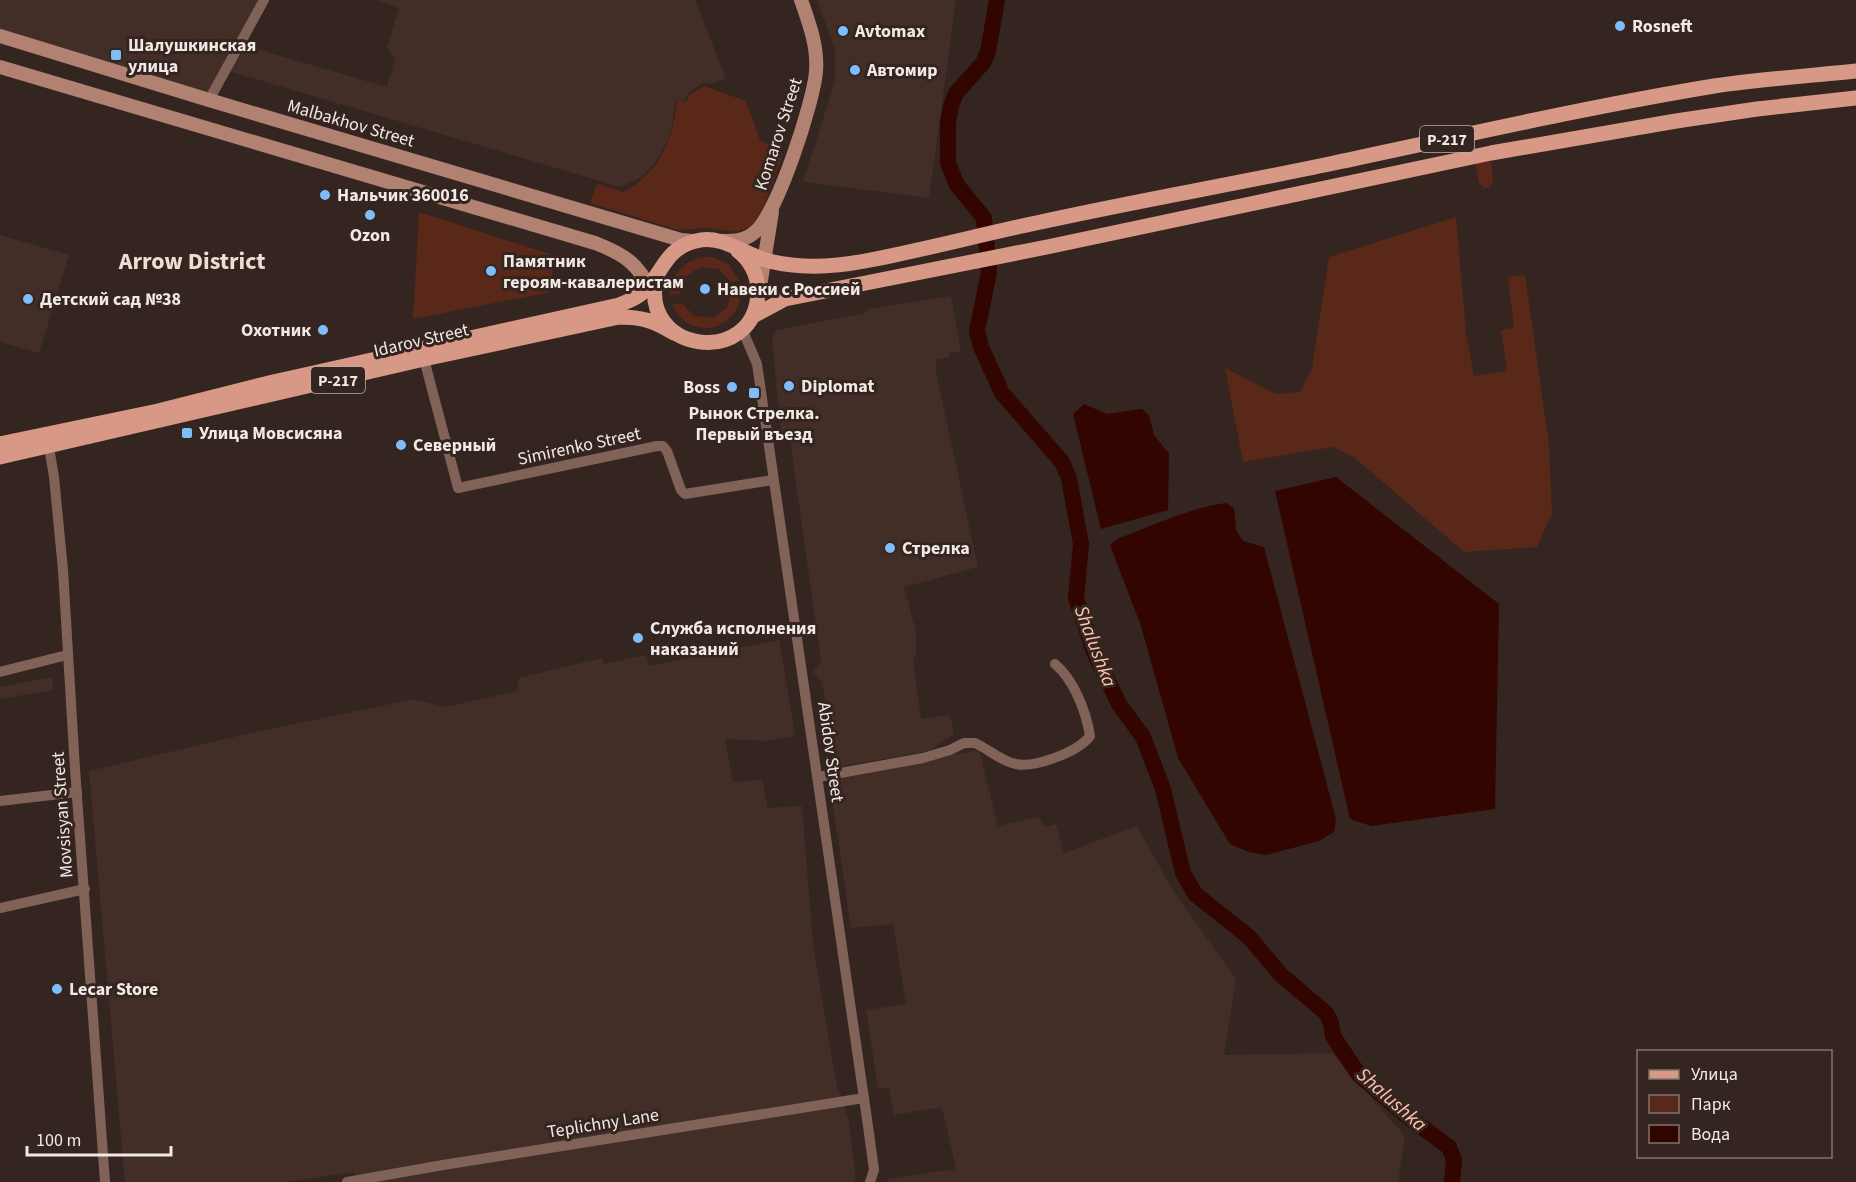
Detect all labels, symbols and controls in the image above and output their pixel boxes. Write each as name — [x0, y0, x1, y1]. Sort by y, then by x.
place label: Rosneft — [1632, 14, 1693, 39]
place label: Avtomax — [854, 19, 925, 44]
marker: Rosneft — [1613, 19, 1627, 33]
marker: Avtomax — [836, 24, 850, 38]
place label: Шалушкинская улица — [128, 33, 256, 79]
marker: Шалушкинская улица — [109, 48, 123, 62]
place label: Автомир — [866, 58, 938, 83]
marker: Автомир — [848, 63, 862, 77]
street label: Komarov Street — [749, 75, 808, 194]
street label: Malbakhov Street — [284, 93, 417, 154]
road number: Р-217 — [1420, 126, 1474, 152]
place label: Нальчик 360016 — [337, 183, 469, 208]
marker: Нальчик 360016 — [318, 188, 332, 202]
marker: Ozon — [363, 208, 377, 222]
place label: Ozon — [350, 223, 390, 248]
district label: Arrow District — [118, 244, 265, 279]
place label: Памятник героям-кавалеристам — [503, 249, 684, 295]
marker: Памятник героям-кавалеристам — [484, 264, 498, 278]
place label: Навеки с Россией — [717, 277, 860, 302]
marker: Навеки с Россией — [698, 282, 712, 296]
place label: Детский сад №38 — [40, 287, 181, 312]
marker: Детский сад №38 — [21, 292, 35, 306]
street label: Idarov Street — [371, 317, 471, 364]
place label: Охотник — [241, 318, 311, 343]
marker: Охотник — [316, 323, 330, 337]
road number: Р-217 — [311, 367, 365, 393]
place label: Diplomat — [801, 374, 874, 399]
place label: Boss — [683, 375, 720, 400]
marker: Diplomat — [782, 379, 796, 393]
marker: Boss — [725, 380, 739, 394]
marker: Рынок Стрелка. Первый въезд — [747, 386, 761, 400]
place label: Рынок Стрелка. Первый въезд — [688, 401, 820, 447]
place label: Улица Мовсисяна — [199, 421, 342, 446]
street label: Simirenko Street — [515, 421, 643, 472]
marker: Улица Мовсисяна — [180, 426, 194, 440]
place label: Северный — [413, 433, 496, 458]
marker: Северный — [394, 438, 408, 452]
place label: Стрелка — [902, 536, 970, 561]
marker: Стрелка — [883, 541, 897, 555]
water label: Shalushka — [1067, 602, 1123, 691]
place label: Служба исполнения наказаний — [650, 616, 816, 662]
marker: Служба исполнения наказаний — [631, 631, 645, 645]
street label: Abidov Street — [811, 700, 850, 804]
street label: Movsisyan Street — [46, 751, 79, 879]
place label: Lecar Store — [69, 977, 158, 1002]
marker: Lecar Store — [50, 982, 64, 996]
legend — [1637, 1050, 1832, 1158]
water label: Shalushka — [1350, 1061, 1433, 1138]
text: Улица — [1691, 1062, 1738, 1087]
text: Парк — [1691, 1092, 1731, 1117]
street label: Teplichny Lane — [545, 1102, 661, 1145]
scale bar — [27, 1119, 171, 1157]
text: Вода — [1691, 1122, 1730, 1147]
text: 100 m — [36, 1128, 81, 1153]

